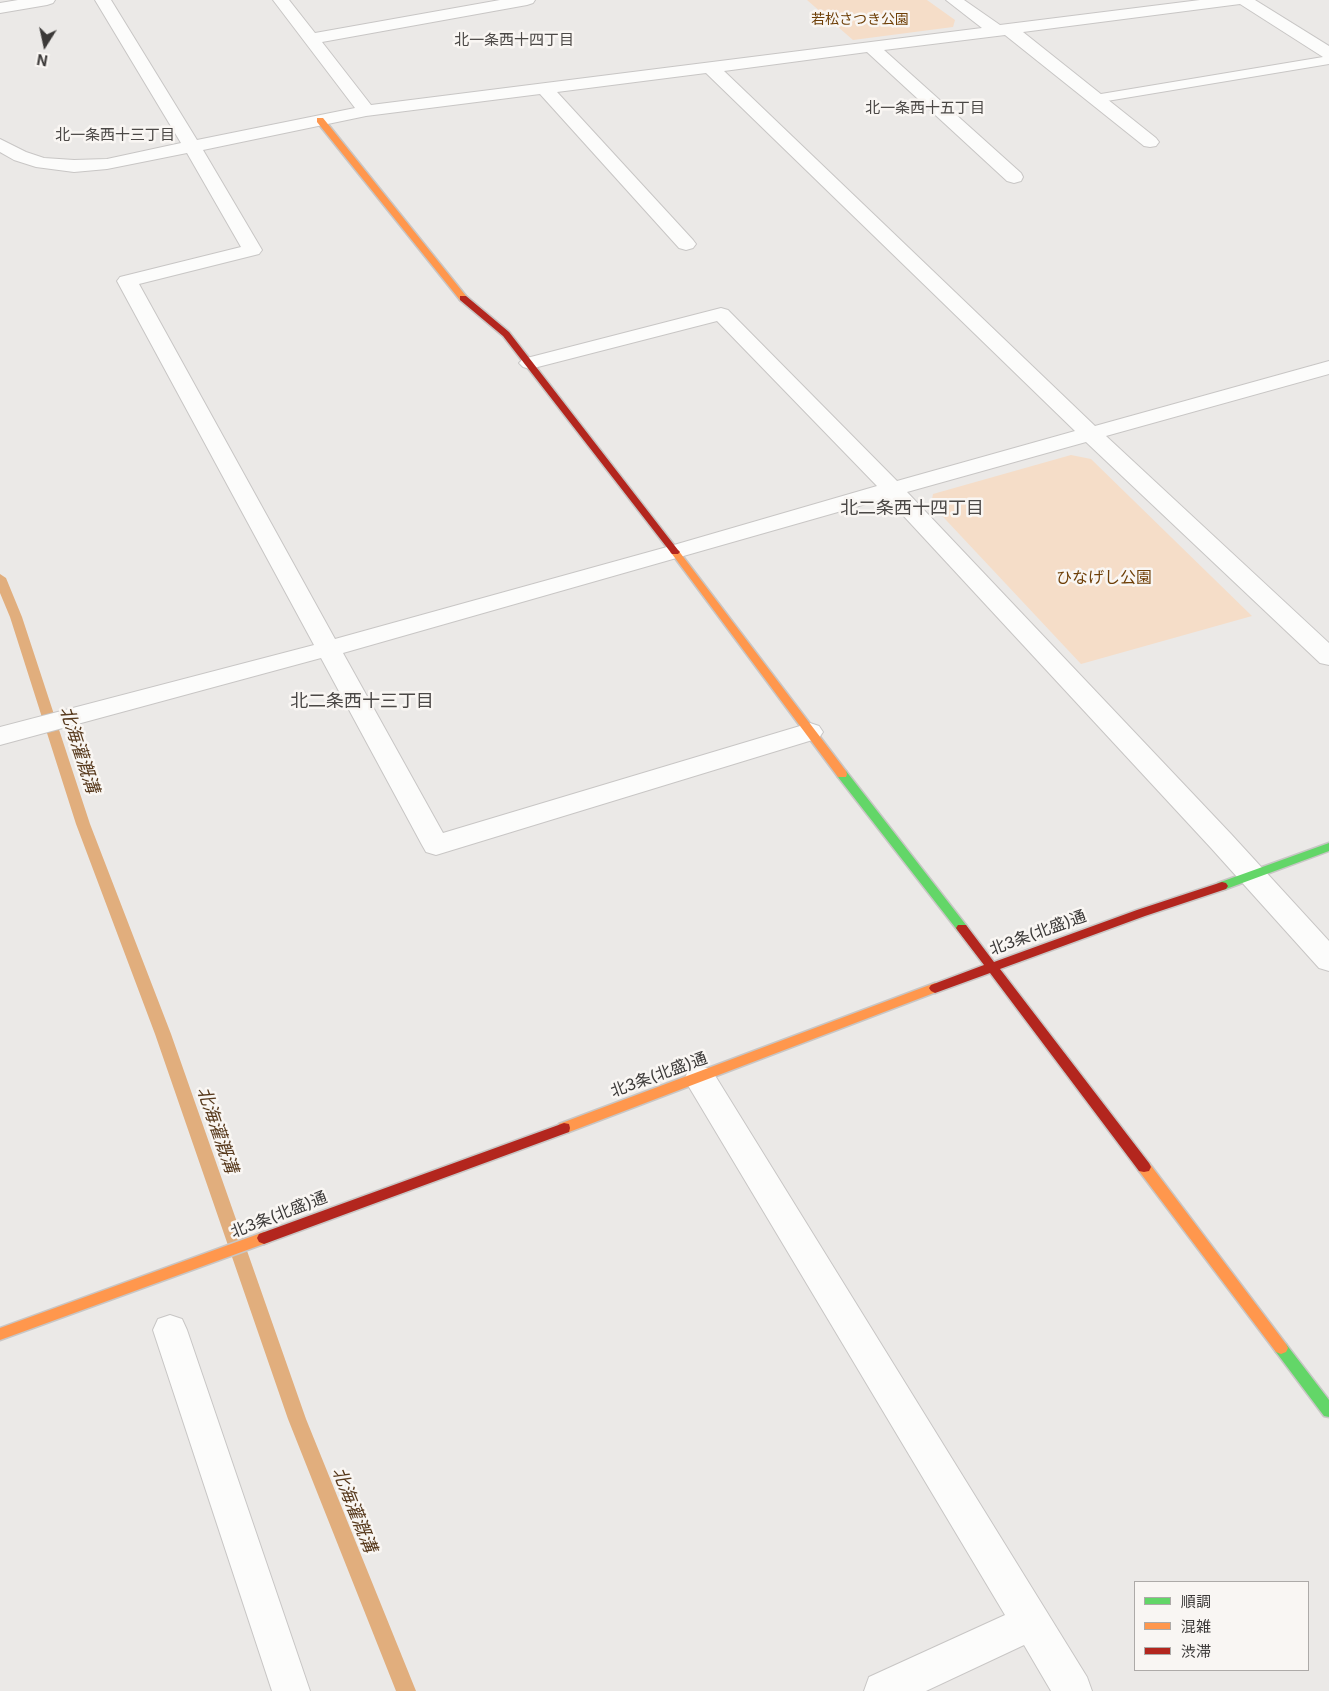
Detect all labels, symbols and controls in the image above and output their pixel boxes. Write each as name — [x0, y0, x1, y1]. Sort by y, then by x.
park label: 若松さつき公園 — [811, 12, 909, 28]
north arrow — [20, 20, 70, 70]
district label: 北一条西十四丁目 — [454, 31, 574, 49]
text: N — [36, 51, 49, 70]
district label: 北一条西十五丁目 — [865, 99, 985, 117]
district label: 北一条西十三丁目 — [55, 126, 175, 144]
district label: 北二条西十四丁目 — [840, 498, 984, 520]
park label: ひなげし公園 — [1056, 568, 1152, 588]
district label: 北二条西十三丁目 — [290, 691, 434, 713]
water label: 北海灌漑溝 — [55, 704, 103, 796]
street label: 北3条(北盛)通 — [987, 907, 1089, 959]
street label: 北3条(北盛)通 — [608, 1049, 710, 1101]
water label: 北海灌漑溝 — [192, 1084, 242, 1176]
street label: 北3条(北盛)通 — [228, 1188, 330, 1242]
water label: 北海灌漑溝 — [327, 1464, 381, 1556]
legend — [1134, 1581, 1309, 1671]
text: 順調 — [1181, 1592, 1211, 1611]
text: 混雑 — [1181, 1617, 1211, 1636]
text: 渋滞 — [1181, 1642, 1211, 1661]

